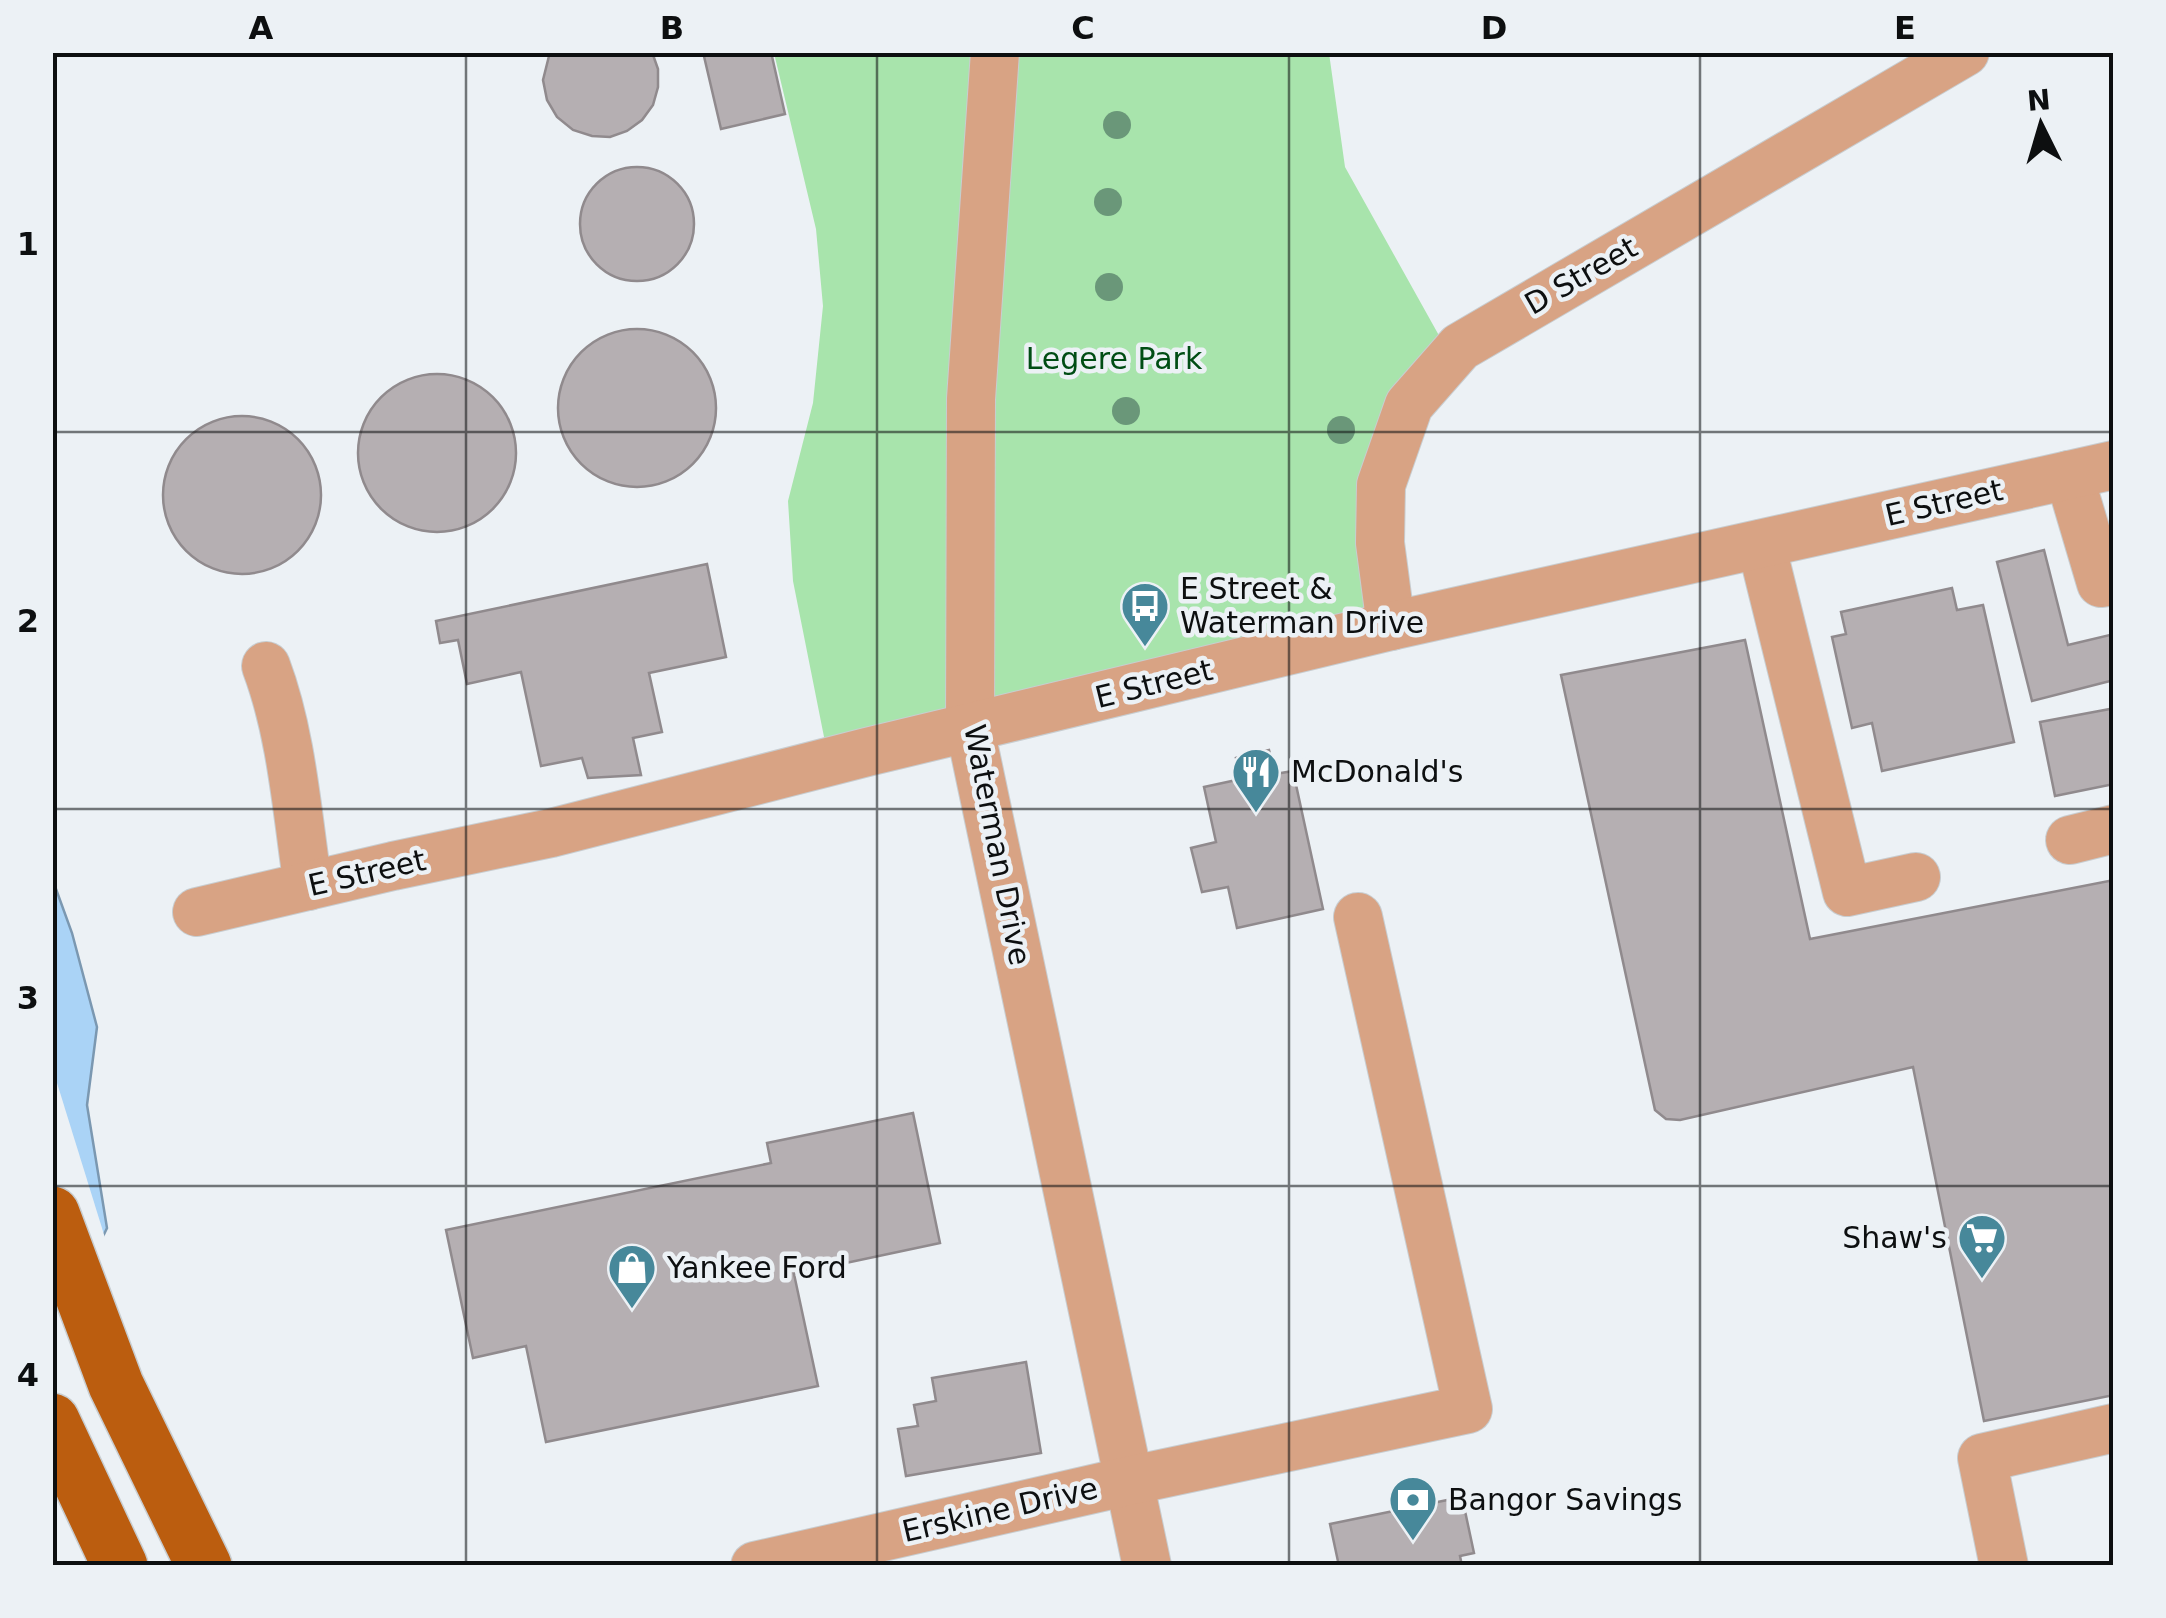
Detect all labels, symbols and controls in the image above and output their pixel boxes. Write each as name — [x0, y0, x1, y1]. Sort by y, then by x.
text: A — [249, 9, 274, 47]
text: B — [660, 9, 684, 47]
text: C — [1071, 9, 1095, 47]
text: D — [1481, 9, 1507, 47]
text: E — [1894, 9, 1916, 47]
north arrow — [1991, 75, 2091, 175]
text: N — [2026, 83, 2052, 118]
text: 1 — [17, 225, 39, 263]
street label: D Street — [1518, 229, 1643, 322]
park label: Legere Park — [1026, 341, 1203, 376]
street label: E Street — [1882, 472, 2006, 533]
place label: E Street & Waterman Drive — [1180, 571, 1424, 640]
bus stop icon: E Street & Waterman Drive — [1119, 580, 1171, 648]
text: 2 — [17, 602, 39, 640]
street label: E Street — [1092, 652, 1216, 715]
street label: Waterman Drive — [957, 722, 1038, 968]
restaurant icon: McDonald's — [1230, 746, 1282, 814]
place label: McDonald's — [1291, 754, 1464, 789]
street label: E Street — [305, 842, 429, 903]
text: 3 — [17, 979, 39, 1017]
supermarket icon: Shaw's — [1956, 1212, 2008, 1280]
place label: Shaw's — [1842, 1220, 1947, 1255]
shop icon: Yankee Ford — [606, 1242, 658, 1310]
place label: Yankee Ford — [666, 1250, 847, 1285]
text: 4 — [17, 1356, 39, 1394]
street label: Erskine Drive — [899, 1470, 1101, 1549]
bank icon: Bangor Savings — [1387, 1474, 1439, 1542]
place label: Bangor Savings — [1448, 1482, 1682, 1517]

